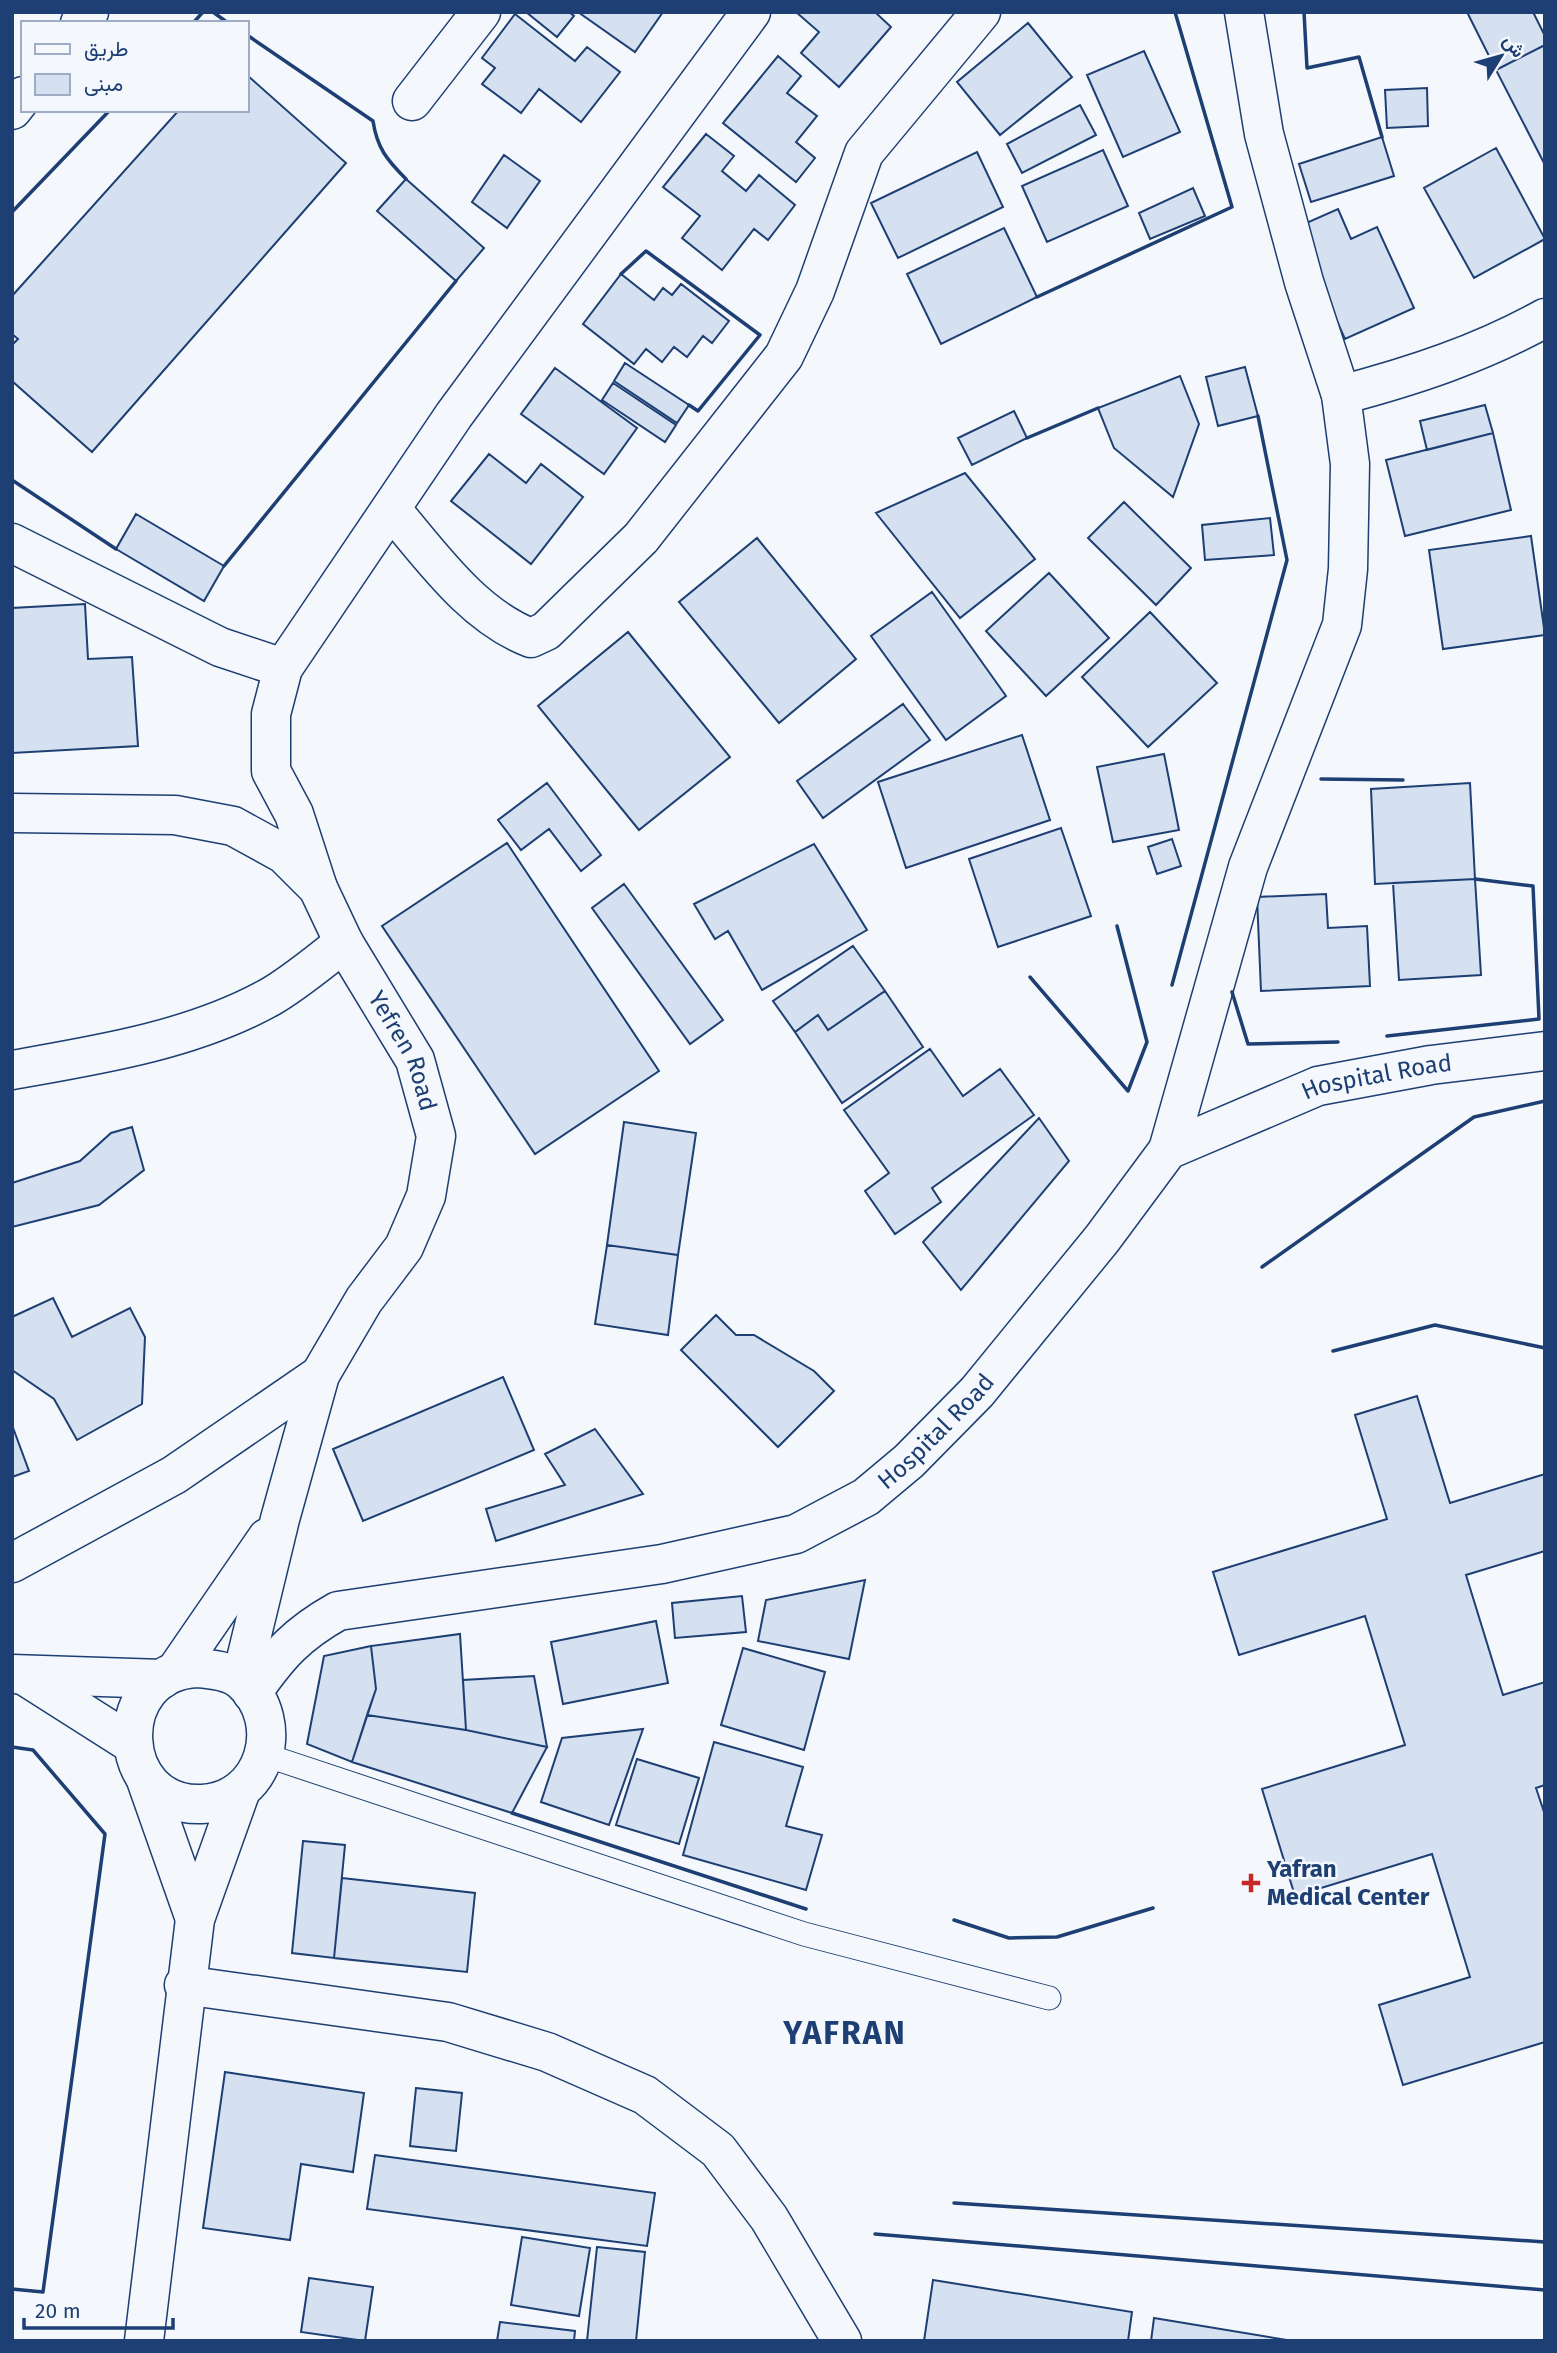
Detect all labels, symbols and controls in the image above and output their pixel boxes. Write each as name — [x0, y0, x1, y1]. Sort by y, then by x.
legend — [21, 21, 248, 112]
north arrow — [1466, 21, 1536, 91]
text: ش — [1498, 30, 1530, 62]
text: طريق — [84, 36, 129, 62]
text: مبنى — [84, 71, 123, 97]
street label: Yefren Road — [362, 986, 442, 1114]
street label: Hospital Road — [1297, 1049, 1454, 1105]
street label: Hospital Road — [872, 1368, 1000, 1495]
place label: Yafran Medical Center — [1266, 1855, 1430, 1911]
marker: Yafran Medical Center — [1241, 1873, 1261, 1893]
district label: YAFRAN — [782, 2014, 907, 2052]
scale bar — [24, 2286, 173, 2330]
text: 20 m — [35, 2298, 81, 2324]

